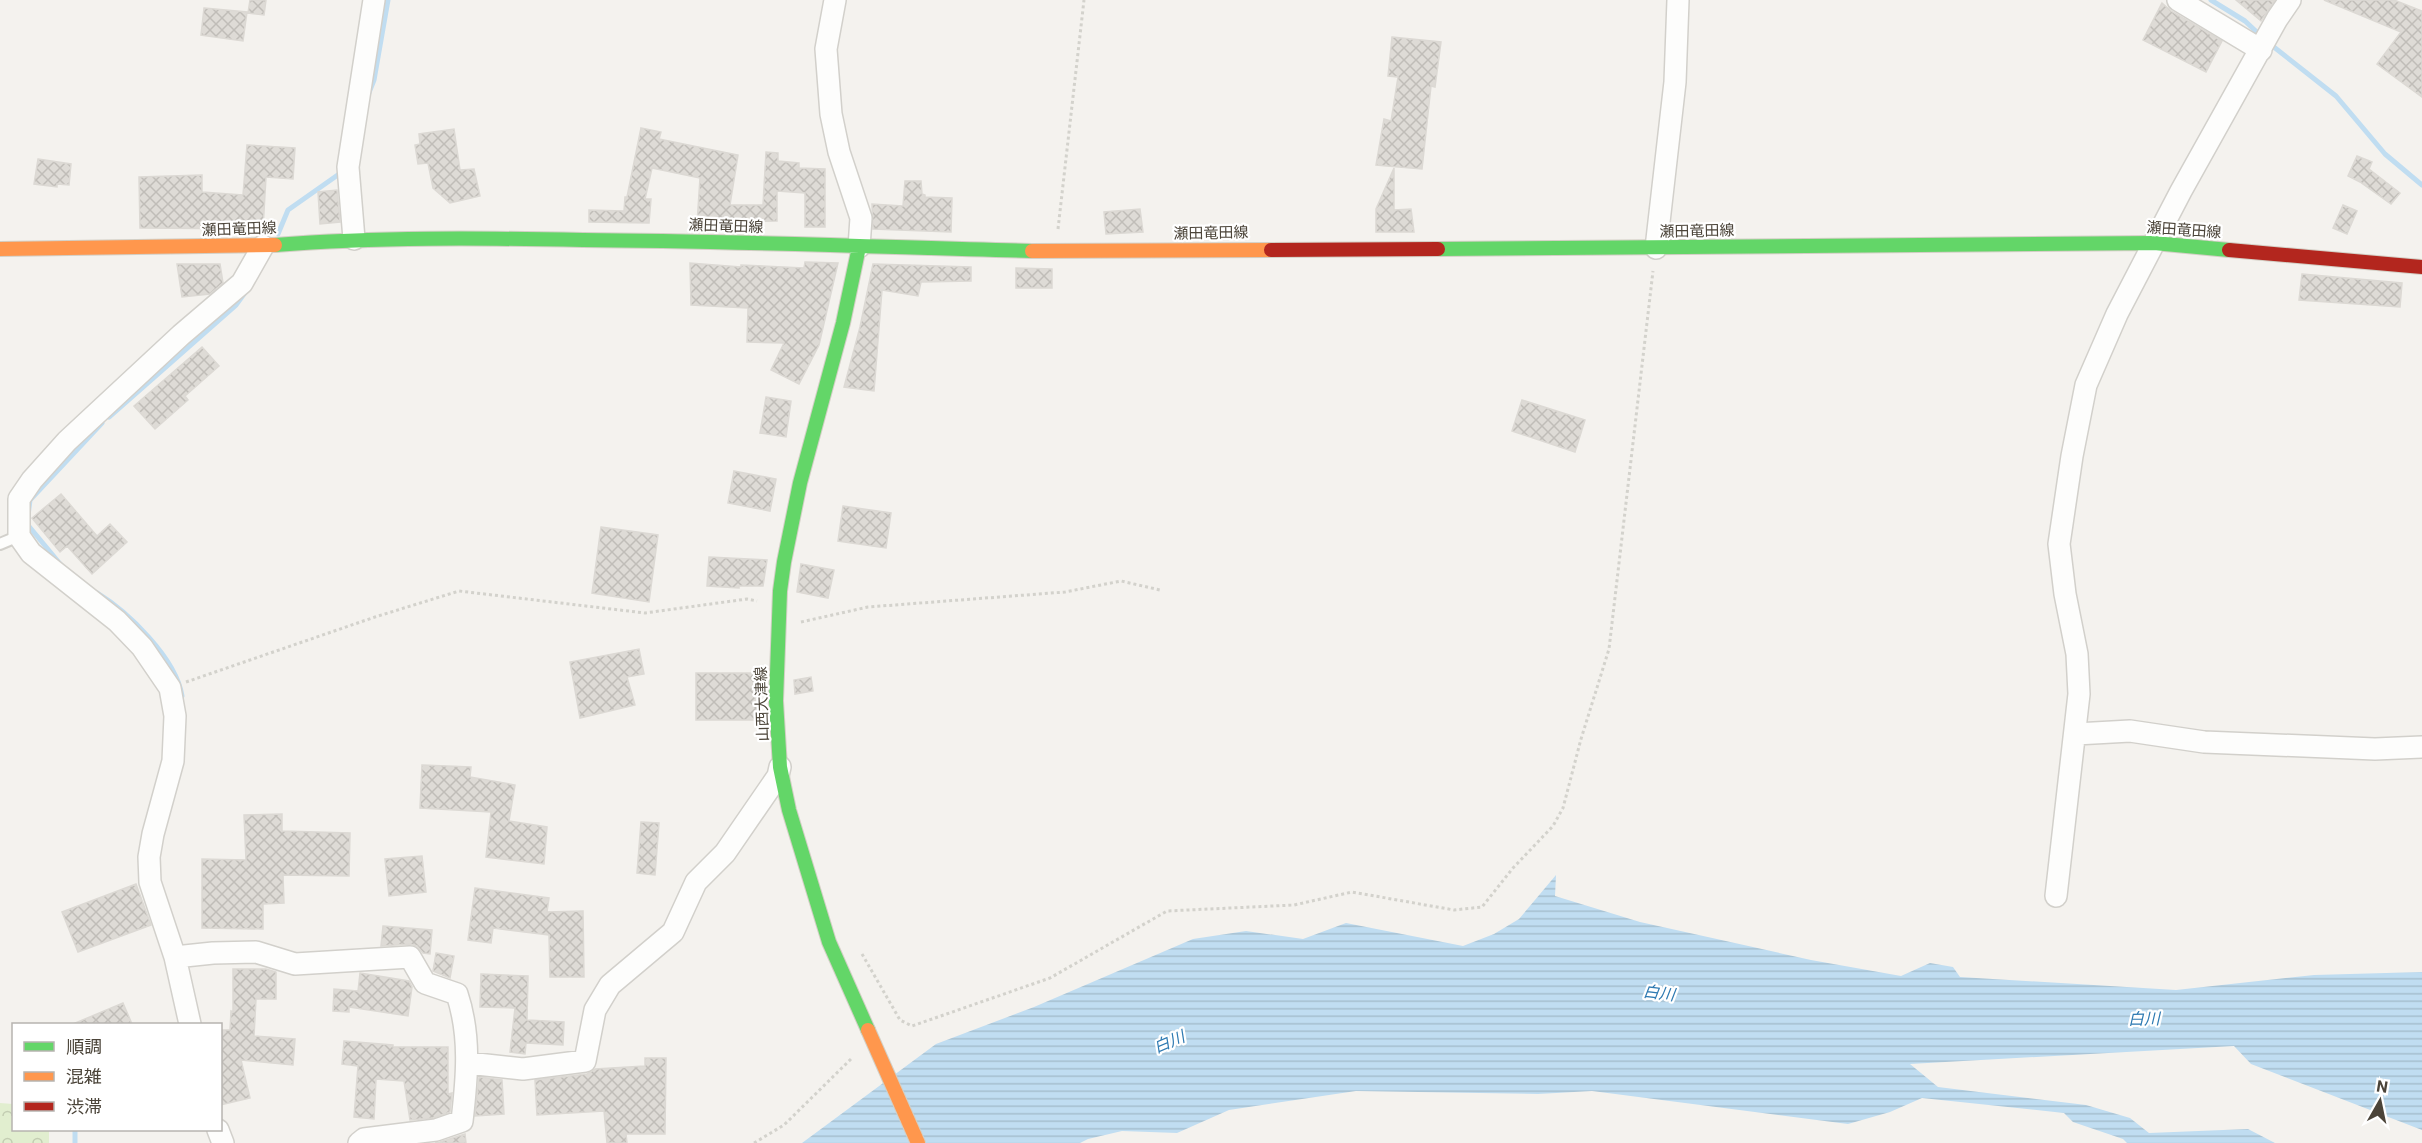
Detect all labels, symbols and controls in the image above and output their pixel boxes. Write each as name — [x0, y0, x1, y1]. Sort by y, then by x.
street label: 瀬田竜田線 — [688, 216, 764, 236]
street label: 瀬田竜田線 — [2146, 218, 2222, 242]
street label: 瀬田竜田線 — [201, 219, 277, 239]
street label: 瀬田竜田線 — [1659, 221, 1735, 241]
street label: 瀬田竜田線 — [1173, 223, 1249, 243]
street label: 山西大津線 — [752, 666, 772, 742]
water label: 白川 — [1642, 982, 1678, 1005]
water label: 白川 — [2128, 1009, 2162, 1029]
legend — [12, 1023, 222, 1131]
water label: 白川 — [1151, 1026, 1189, 1057]
text: 順調 — [66, 1036, 102, 1057]
text: 混雑 — [66, 1066, 102, 1087]
north arrow — [2350, 1071, 2410, 1131]
text: N — [2375, 1076, 2389, 1097]
text: 渋滞 — [66, 1096, 102, 1117]

